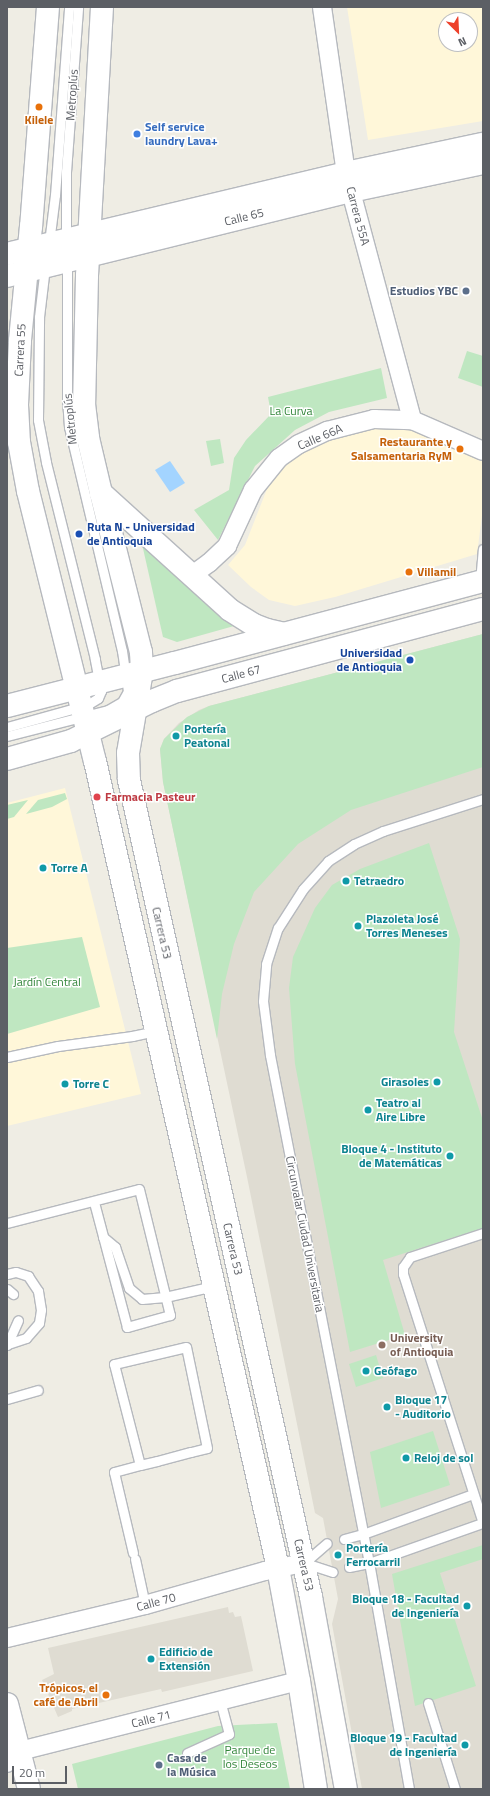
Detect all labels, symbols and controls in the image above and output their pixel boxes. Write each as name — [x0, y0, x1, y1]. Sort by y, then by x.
north arrow — [438, 12, 478, 52]
text: N — [456, 33, 469, 51]
street label: Metroplús — [63, 69, 81, 121]
marker: Kilele — [34, 102, 44, 112]
place label: Kilele — [25, 113, 53, 127]
place label: Self service laundry Lava+ — [145, 120, 218, 148]
marker: Self service laundry Lava+ — [132, 129, 142, 139]
street label: Carrera 55A — [343, 185, 373, 247]
street label: Calle 65 — [223, 205, 265, 229]
place label: Estudios YBC — [390, 284, 458, 298]
marker: Estudios YBC — [461, 286, 471, 296]
street label: Carrera 55 — [11, 323, 29, 377]
street label: Metroplús — [60, 393, 80, 445]
park label: La Curva — [269, 404, 313, 418]
street label: Calle 66A — [295, 421, 345, 453]
place label: Restaurante y Salsamentaria RyM — [351, 435, 452, 463]
marker: Restaurante y Salsamentaria RyM — [455, 444, 465, 454]
place label: Ruta N - Universidad de Antioquia — [87, 520, 195, 548]
marker: Ruta N - Universidad de Antioquia — [74, 529, 84, 539]
place label: Villamil — [417, 565, 456, 579]
marker: Villamil — [404, 567, 414, 577]
place label: Universidad de Antioquia — [337, 646, 402, 674]
marker: Universidad de Antioquia — [405, 655, 415, 665]
street label: Calle 67 — [220, 662, 262, 686]
place label: Portería Peatonal — [184, 722, 230, 750]
marker: Portería Peatonal — [171, 731, 181, 741]
place label: Farmacia Pasteur — [105, 790, 196, 804]
marker: Farmacia Pasteur — [92, 792, 102, 802]
place label: Torre A — [51, 861, 88, 875]
marker: Torre A — [38, 863, 48, 873]
place label: Tetraedro — [354, 874, 404, 888]
marker: Tetraedro — [341, 876, 351, 886]
street label: Carrera 53 — [149, 906, 175, 960]
place label: Plazoleta José Torres Meneses — [366, 912, 448, 940]
marker: Plazoleta José Torres Meneses — [353, 921, 363, 931]
park label: Jardín Central — [13, 975, 81, 989]
place label: Girasoles — [381, 1075, 429, 1089]
place label: Torre C — [73, 1077, 109, 1091]
marker: Girasoles — [432, 1077, 442, 1087]
marker: Torre C — [60, 1079, 70, 1089]
place label: Teatro al Aire Libre — [376, 1096, 425, 1124]
marker: Teatro al Aire Libre — [363, 1105, 373, 1115]
place label: Bloque 4 - Instituto de Matemáticas — [341, 1142, 442, 1170]
marker: Bloque 4 - Instituto de Matemáticas — [445, 1151, 455, 1161]
street label: Circunvalar Ciudad Universitaria — [283, 1154, 327, 1314]
street label: Carrera 53 — [220, 1222, 246, 1276]
place label: University of Antioquia — [390, 1331, 453, 1359]
marker: University of Antioquia — [377, 1340, 387, 1350]
place label: Geófago — [374, 1364, 417, 1378]
marker: Geófago — [361, 1366, 371, 1376]
place label: Bloque 17 - Auditorio — [395, 1393, 451, 1421]
marker: Bloque 17 - Auditorio — [382, 1402, 392, 1412]
place label: Reloj de sol — [414, 1451, 473, 1465]
marker: Reloj de sol — [401, 1453, 411, 1463]
street label: Carrera 53 — [291, 1538, 317, 1592]
place label: Portería Ferrocarril — [346, 1541, 400, 1569]
marker: Portería Ferrocarril — [333, 1550, 343, 1560]
street label: Calle 70 — [135, 1590, 177, 1614]
place label: Bloque 18 - Facultad de Ingeniería — [352, 1592, 459, 1620]
marker: Bloque 18 - Facultad de Ingeniería — [462, 1601, 472, 1611]
place label: Edificio de Extensión — [159, 1645, 213, 1673]
marker: Edificio de Extensión — [146, 1654, 156, 1664]
place label: Trópicos, el café de Abril — [34, 1681, 98, 1709]
marker: Trópicos, el café de Abril — [101, 1690, 111, 1700]
street label: Calle 71 — [130, 1707, 172, 1731]
place label: Bloque 19 - Facultad de Ingeniería — [350, 1731, 457, 1759]
marker: Bloque 19 - Facultad de Ingeniería — [460, 1740, 470, 1750]
park label: Parque de los Deseos — [223, 1743, 277, 1771]
place label: Casa de la Música — [167, 1751, 216, 1779]
scale bar — [14, 1758, 69, 1784]
marker: Casa de la Música — [154, 1760, 164, 1770]
text: 20 m — [19, 1763, 45, 1782]

